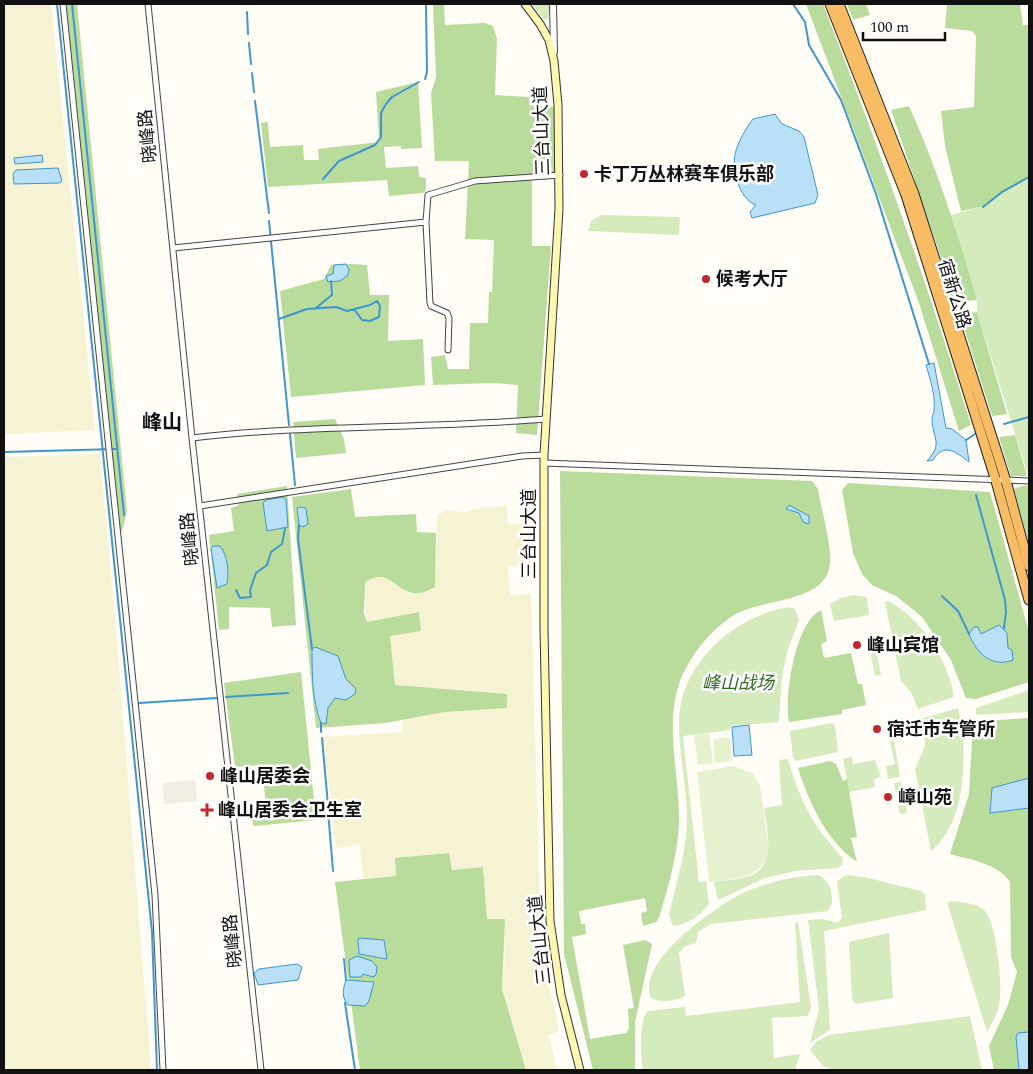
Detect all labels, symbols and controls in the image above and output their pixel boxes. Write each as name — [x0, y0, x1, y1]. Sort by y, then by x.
scale bar — [863, 10, 946, 42]
text: 100 m — [870, 16, 909, 39]
street label: 三台山大道 — [527, 86, 557, 176]
street label: 晓峰路 — [132, 108, 164, 164]
place label: 卡丁万丛林赛车俱乐部 — [594, 161, 774, 188]
marker: 卡丁万丛林赛车俱乐部 — [578, 168, 590, 180]
street label: 宿新公路 — [931, 256, 977, 332]
place label: 候考大厅 — [716, 266, 788, 293]
marker: 候考大厅 — [700, 273, 712, 285]
district label: 峰山 — [142, 408, 182, 438]
street label: 三台山大道 — [516, 489, 543, 579]
street label: 晓峰路 — [174, 511, 206, 567]
place label: 峰山宾馆 — [867, 632, 939, 659]
marker: 峰山宾馆 — [851, 639, 863, 651]
park label: 峰山战场 — [702, 670, 776, 697]
place label: 宿迁市车管所 — [887, 716, 995, 743]
marker: 宿迁市车管所 — [871, 723, 883, 735]
place label: 峰山居委会 — [220, 763, 310, 790]
marker: 峰山居委会 — [204, 770, 216, 782]
place label: 嶂山苑 — [898, 784, 952, 811]
marker: 嶂山苑 — [882, 791, 894, 803]
place label: 峰山居委会卫生室 — [218, 797, 362, 824]
marker: 峰山居委会卫生室 — [200, 803, 214, 817]
street label: 三台山大道 — [522, 894, 558, 986]
street label: 晓峰路 — [217, 913, 249, 969]

